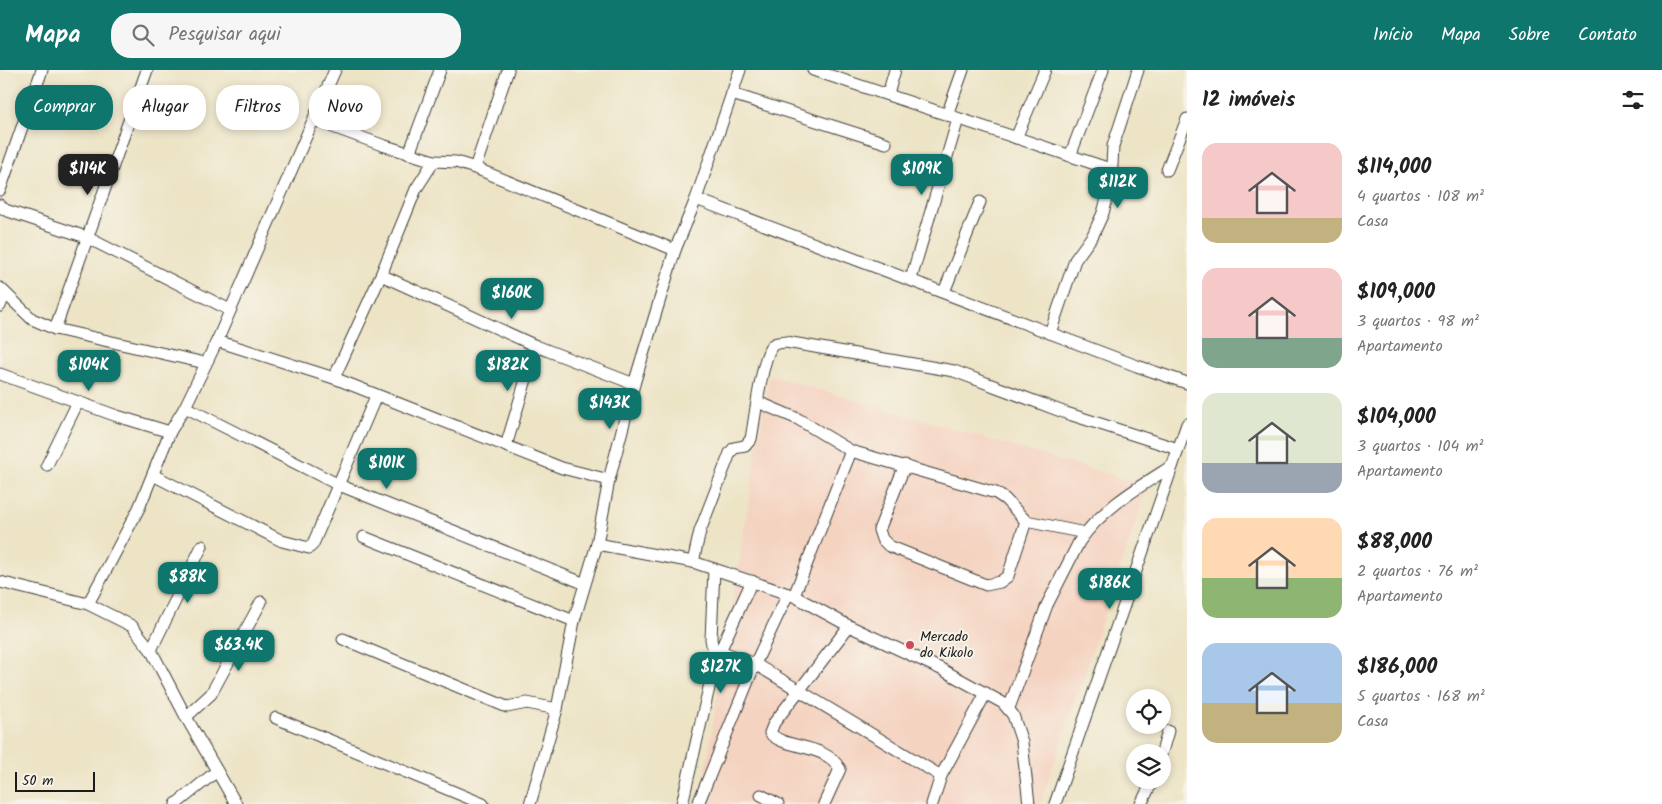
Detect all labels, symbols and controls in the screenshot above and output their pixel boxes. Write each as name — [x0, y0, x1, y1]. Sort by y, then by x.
search box — [111, 13, 461, 58]
text: Mapa — [25, 16, 81, 55]
text: Pesquisar aqui — [169, 20, 281, 50]
icon: search — [129, 21, 157, 49]
text: Início — [1373, 21, 1413, 50]
text: Mapa — [1441, 21, 1481, 50]
text: Sobre — [1509, 21, 1550, 50]
text: Contato — [1578, 21, 1637, 50]
text: 12 imóveis — [1202, 84, 1295, 117]
chip: Comprar — [15, 85, 113, 130]
chip: Alugar — [123, 85, 206, 130]
chip: Filtros — [216, 85, 299, 130]
chip: Novo — [309, 85, 381, 130]
icon: filters — [1619, 86, 1647, 114]
text: $114,000 — [1357, 151, 1431, 184]
pin: $114K — [53, 154, 123, 196]
pin: $109K — [887, 154, 957, 196]
text: $114K — [69, 157, 107, 182]
text: $109K — [902, 157, 942, 182]
icon: home — [1242, 163, 1302, 223]
pin: $112K — [1083, 166, 1153, 209]
text: $112K — [1099, 170, 1137, 195]
text: 4 quartos · 108 m² — [1357, 184, 1484, 209]
text: Casa — [1357, 209, 1388, 234]
text: $109,000 — [1357, 276, 1435, 309]
pin: $160K — [477, 278, 547, 320]
text: $160K — [492, 281, 532, 306]
icon: home — [1242, 288, 1302, 348]
text: 3 quartos · 98 m² — [1357, 309, 1479, 334]
text: Apartamento — [1357, 334, 1443, 359]
pin: $104K — [54, 350, 124, 392]
pin: $182K — [473, 350, 543, 392]
text: $104K — [69, 353, 109, 378]
text: $182K — [487, 353, 529, 378]
pin: $143K — [575, 388, 645, 430]
text: $143K — [589, 391, 631, 416]
text: $104,000 — [1357, 401, 1436, 434]
icon: home — [1242, 413, 1302, 473]
text: 3 quartos · 104 m² — [1357, 434, 1483, 459]
pin: $101K — [352, 448, 422, 490]
text: $101K — [369, 451, 405, 476]
text: Apartamento — [1357, 459, 1443, 484]
text: $88,000 — [1357, 526, 1432, 559]
icon: home — [1242, 538, 1302, 598]
text: 2 quartos · 76 m² — [1357, 559, 1478, 584]
pin: $88K — [158, 562, 218, 604]
text: $88K — [169, 565, 207, 590]
pin: $186K — [1075, 568, 1145, 610]
text: $186K — [1089, 571, 1131, 596]
text: Apartamento — [1357, 584, 1443, 609]
place label: Mercado do Kikolo — [920, 626, 973, 664]
pin: $63.4K — [198, 630, 280, 672]
text: $63.4K — [214, 633, 264, 658]
marker: Mercado do Kikolo — [904, 639, 916, 651]
text: $186,000 — [1357, 651, 1437, 684]
pin: $127K — [686, 652, 756, 694]
text: $127K — [701, 655, 741, 680]
icon: home — [1242, 663, 1302, 723]
text: 5 quartos · 168 m² — [1357, 684, 1485, 709]
map controls — [1126, 689, 1171, 789]
button: locate — [1126, 689, 1171, 734]
text: Casa — [1357, 709, 1388, 734]
button: layers — [1126, 744, 1171, 789]
scale bar — [15, 769, 95, 792]
text: 50 m — [22, 770, 53, 792]

